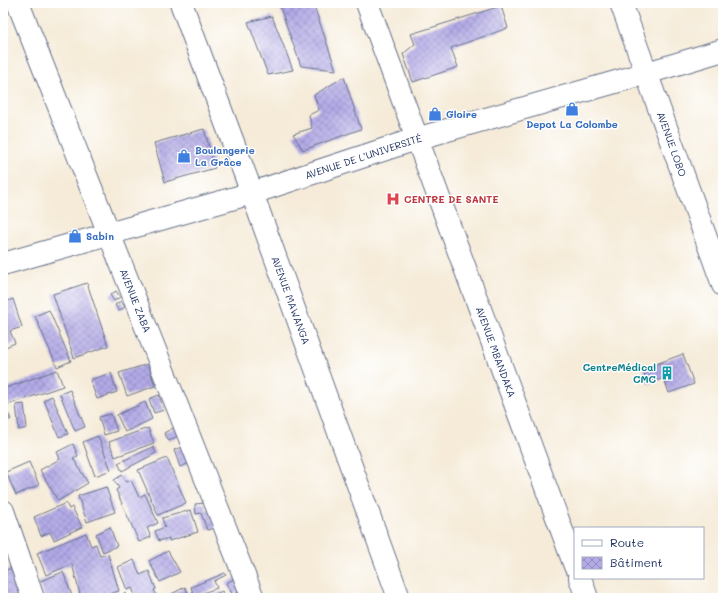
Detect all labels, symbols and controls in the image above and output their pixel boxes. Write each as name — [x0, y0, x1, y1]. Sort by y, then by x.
shop icon: Depot La Colombe — [564, 101, 580, 117]
shop icon: Gloire — [427, 106, 443, 122]
place label: Gloire — [446, 107, 477, 121]
street label: AVENUE LOBO — [654, 110, 690, 178]
place label: Depot La Colombe — [526, 117, 618, 131]
street label: AVENUE DE L’UNIVERSITÉ — [303, 131, 423, 182]
place label: Boulangerie La Grâce — [195, 143, 255, 169]
shop icon: Boulangerie La Grâce — [176, 148, 192, 164]
hospital icon: CENTRE DE SANTE — [385, 191, 401, 207]
place label: CENTRE DE SANTE — [404, 192, 499, 206]
shop icon: Sabin — [67, 228, 83, 244]
place label: Sabin — [86, 229, 114, 243]
street label: AVENUE MAWANGA — [269, 254, 313, 346]
street label: AVENUE ZABA — [117, 267, 154, 335]
street label: AVENUE MBANDAKA — [473, 305, 519, 399]
place label: CentreMédical CMC — [583, 360, 657, 386]
building icon: CentreMédical CMC — [659, 365, 675, 381]
legend — [574, 527, 704, 579]
text: Route — [610, 534, 644, 550]
text: Bâtiment — [610, 554, 663, 570]

